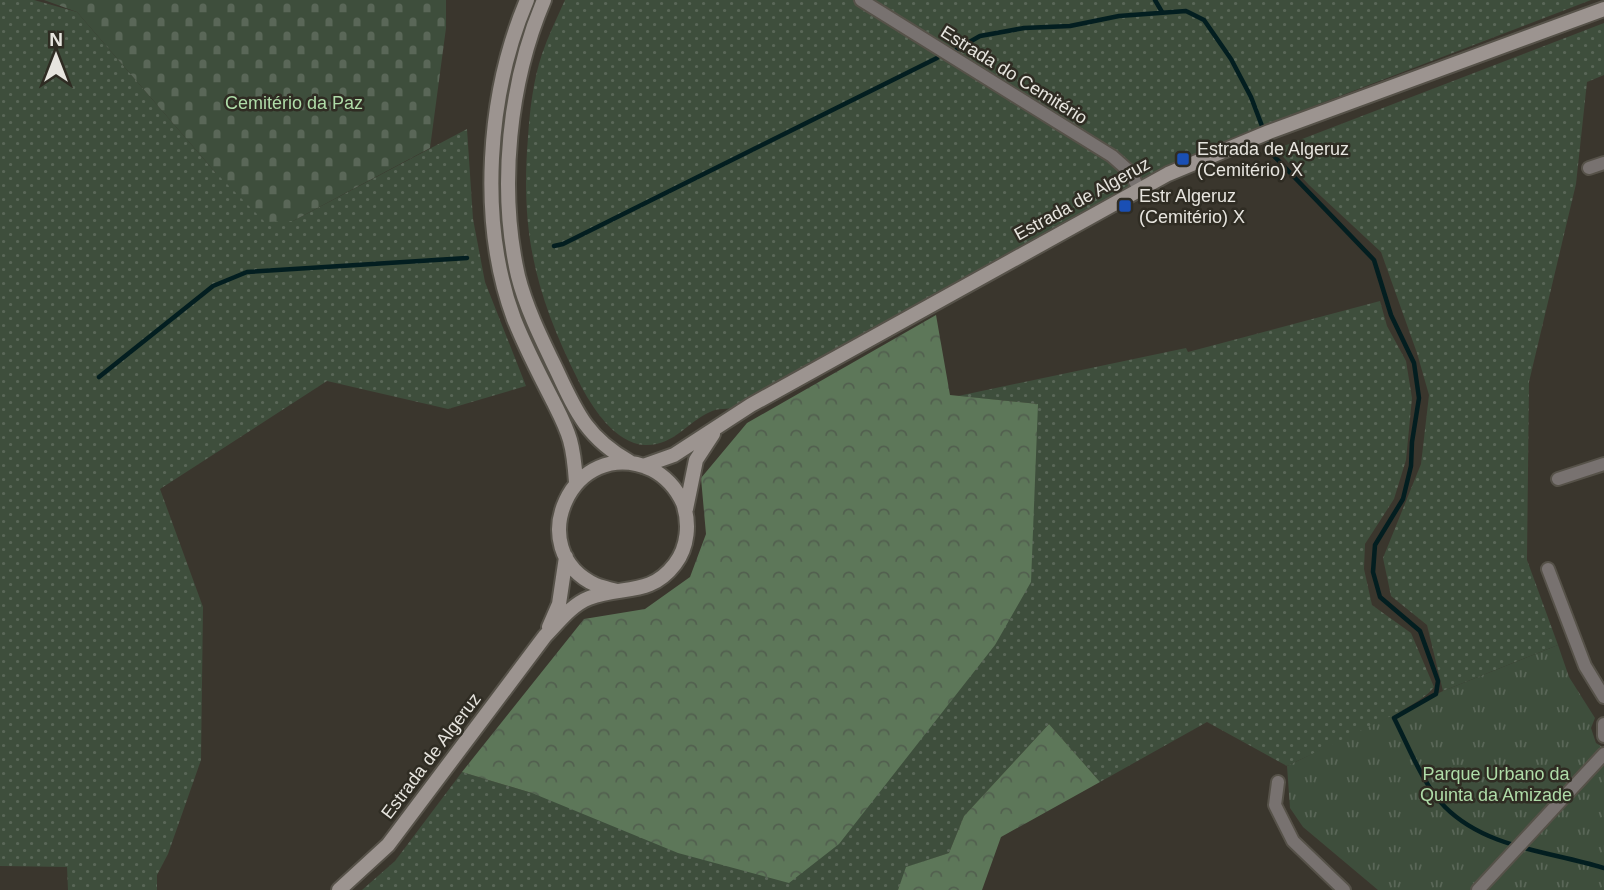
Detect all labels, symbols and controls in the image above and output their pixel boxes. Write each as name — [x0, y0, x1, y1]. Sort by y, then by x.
north arrow — [21, 21, 91, 91]
street label: Estrada do Cemitério — [937, 22, 1091, 128]
text: N — [49, 29, 63, 50]
park label: Cemitério da Paz — [225, 93, 363, 113]
place label: Estrada de Algeruz (Cemitério) X — [1197, 139, 1349, 180]
marker: Estrada de Algeruz (Cemitério) X — [1175, 151, 1191, 167]
street label: Estrada de Algeruz — [1011, 153, 1153, 245]
place label: Estr Algeruz (Cemitério) X — [1139, 186, 1245, 227]
marker: Estr Algeruz (Cemitério) X — [1117, 198, 1133, 214]
street label: Estrada de Algeruz — [377, 689, 485, 823]
park label: Parque Urbano da Quinta da Amizade — [1420, 764, 1572, 805]

